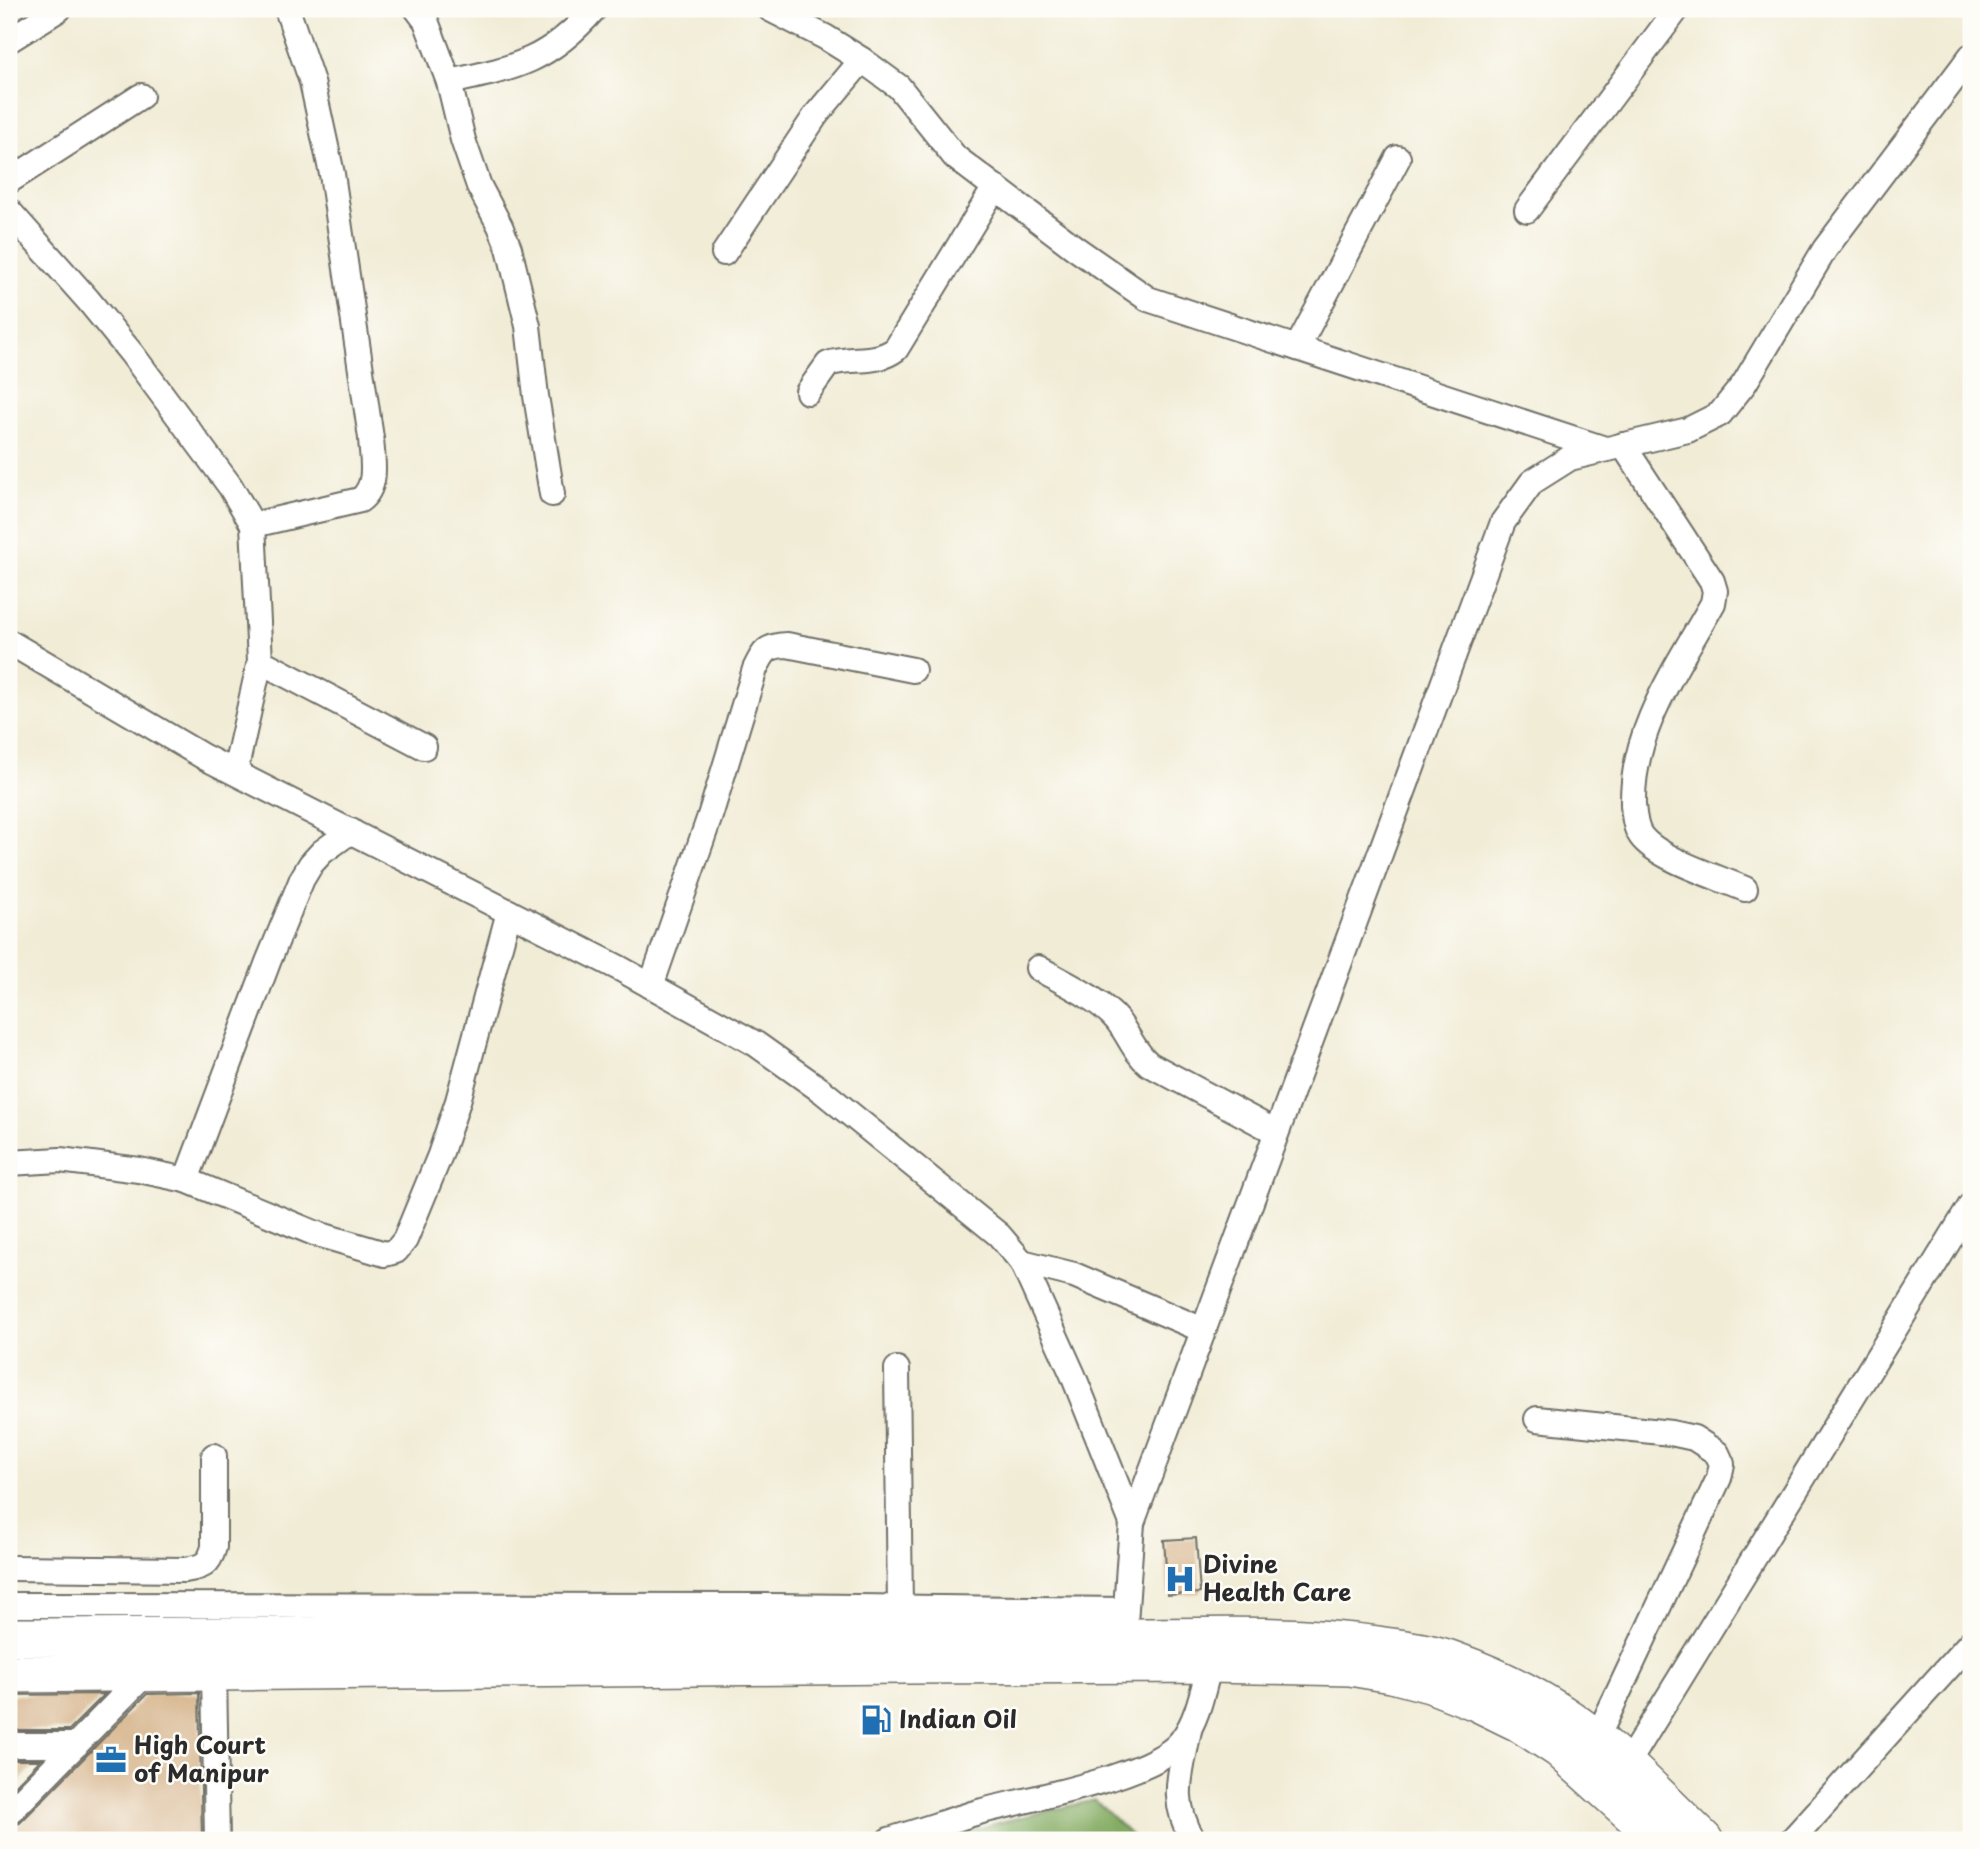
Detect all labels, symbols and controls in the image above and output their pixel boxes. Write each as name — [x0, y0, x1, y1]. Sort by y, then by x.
place label: Divine Health Care — [1203, 1545, 1351, 1609]
hospital icon: Divine Health Care — [1163, 1562, 1197, 1596]
place label: Indian Oil — [899, 1700, 1017, 1736]
fuel station icon: Indian Oil — [859, 1703, 893, 1737]
place label: High Court of Manipur — [134, 1726, 270, 1790]
office icon: High Court of Manipur — [94, 1743, 128, 1777]

